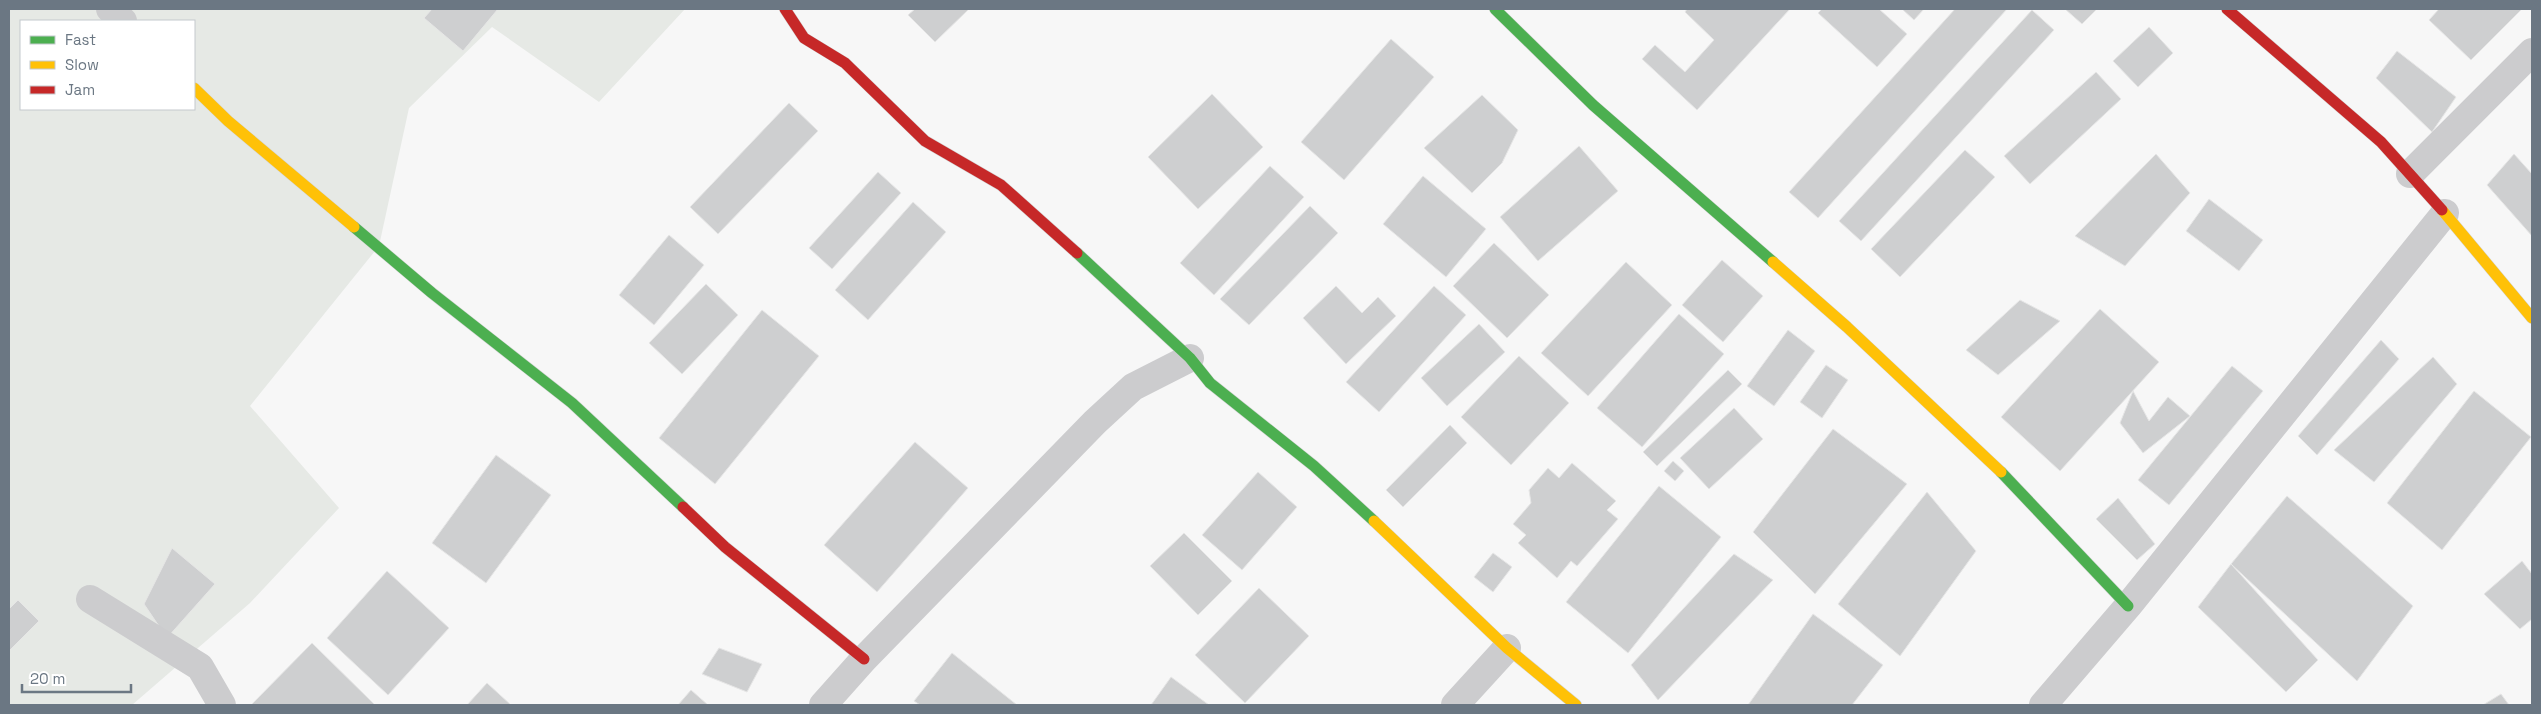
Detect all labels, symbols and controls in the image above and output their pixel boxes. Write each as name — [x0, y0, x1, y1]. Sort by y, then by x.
legend — [20, 20, 195, 110]
text: Fast — [65, 30, 96, 49]
text: Slow — [65, 55, 99, 74]
text: Jam — [65, 80, 95, 99]
scale bar — [22, 662, 131, 694]
text: 20 m — [30, 669, 65, 688]

